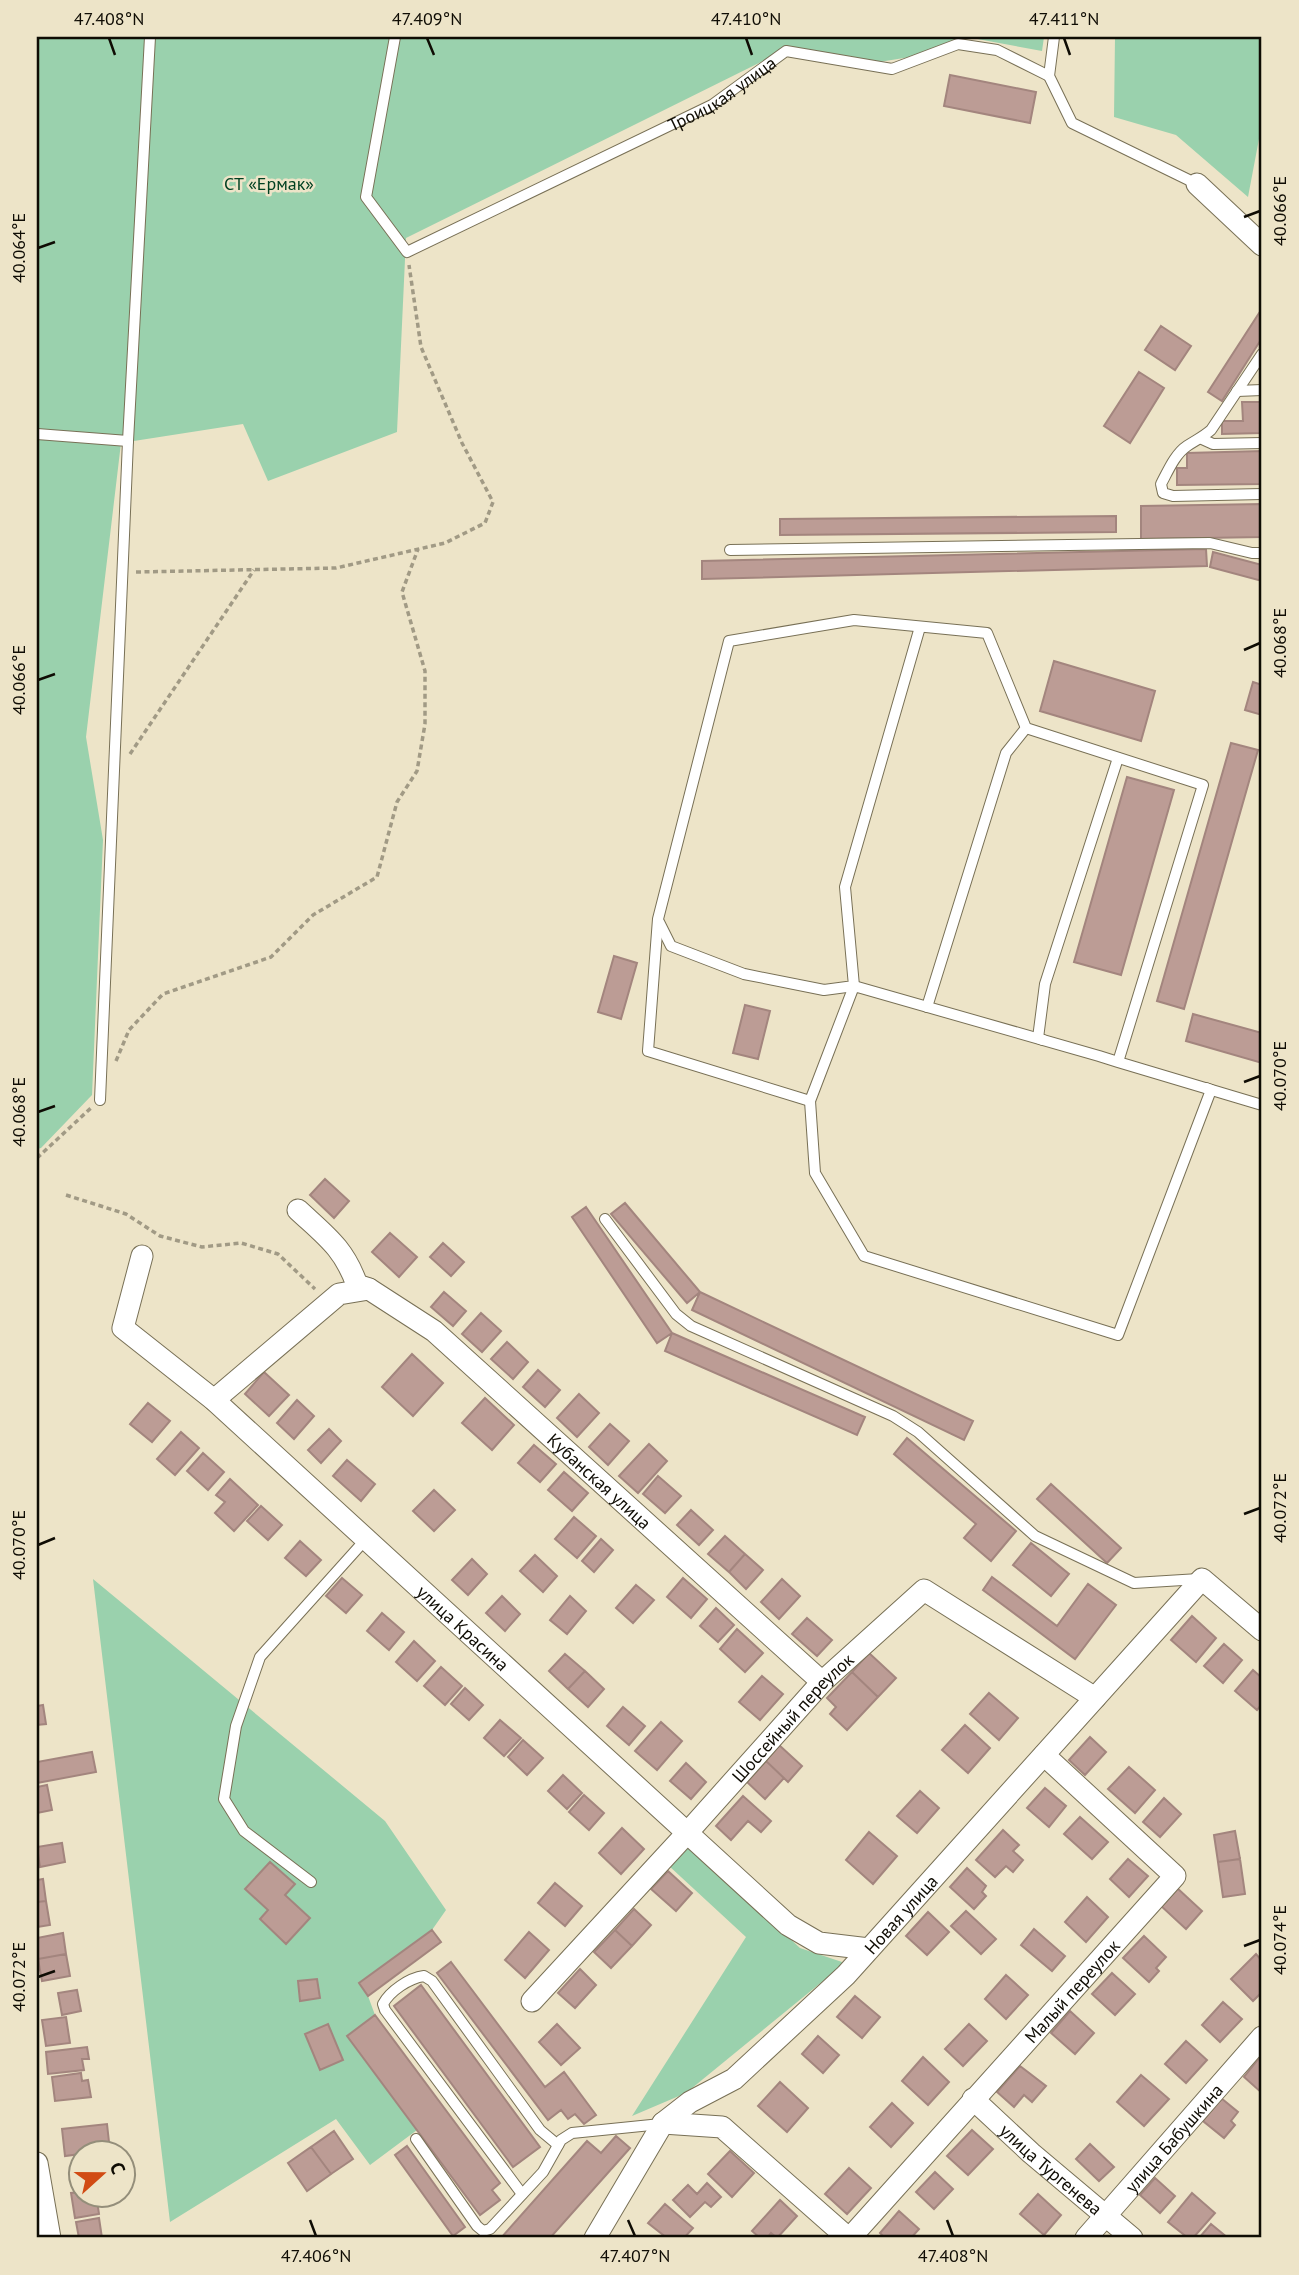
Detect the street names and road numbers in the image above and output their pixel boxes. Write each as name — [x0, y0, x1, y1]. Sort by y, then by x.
street label: Троицкая улица — [664, 51, 780, 136]
street label: Кубанская улица — [543, 1428, 656, 1534]
street label: улица Красина — [412, 1580, 514, 1676]
street label: Шоссейный переулок — [726, 1648, 858, 1787]
street label: Новая улица — [859, 1870, 942, 1959]
street label: Малый переулок — [1019, 1934, 1125, 2048]
street label: улица Бабушкина — [1120, 2079, 1228, 2197]
street label: улица Тургенева — [995, 2118, 1107, 2220]

